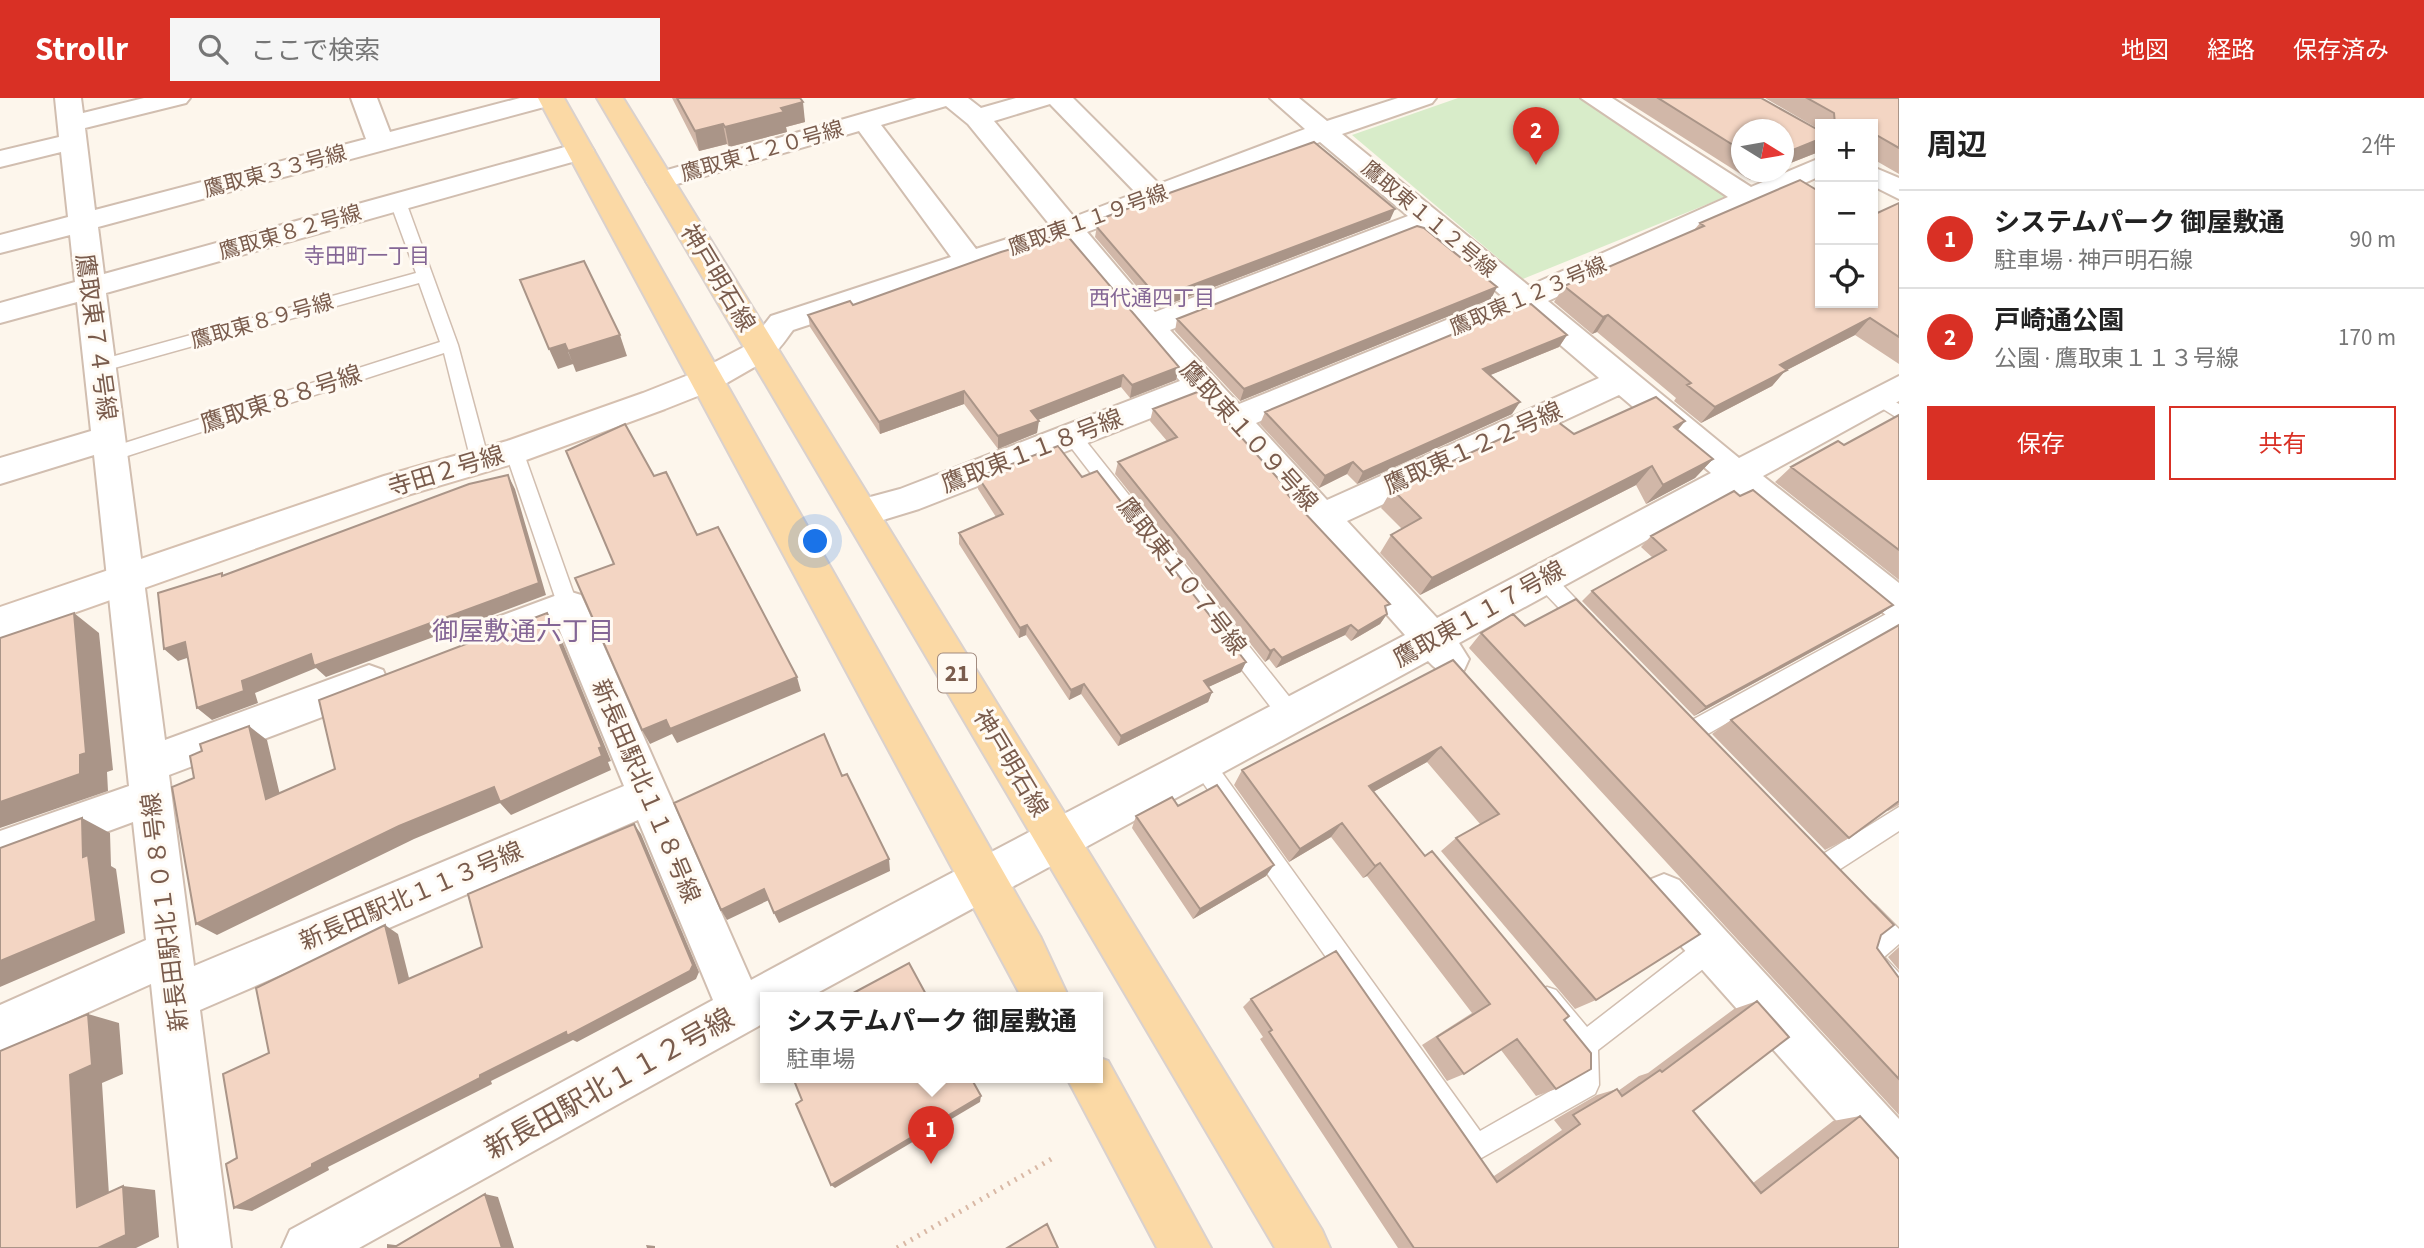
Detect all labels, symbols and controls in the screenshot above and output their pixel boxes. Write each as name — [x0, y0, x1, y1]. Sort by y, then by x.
search box — [170, 18, 660, 81]
text: Strollr — [35, 26, 128, 73]
icon: search — [194, 30, 232, 68]
text: ここで検索 — [250, 32, 380, 69]
text: 地図 — [2121, 33, 2169, 68]
text: 経路 — [2207, 33, 2255, 68]
text: 保存済み — [2293, 33, 2389, 68]
pin: 2 — [1513, 107, 1559, 165]
street label: 鷹取東１２０号線 — [677, 113, 847, 189]
north arrow — [1731, 119, 1794, 182]
map controls — [1815, 119, 1878, 308]
button: + — [1815, 119, 1878, 182]
text: 周辺 — [1927, 124, 1987, 167]
text: 2件 — [2362, 129, 2396, 162]
street label: 鷹取東３３号線 — [200, 137, 350, 205]
street label: 鷹取東１１２号線 — [1355, 154, 1503, 284]
street label: 鷹取東１１９号線 — [1004, 177, 1172, 263]
button: − — [1815, 182, 1878, 245]
street label: 鷹取東８２号線 — [215, 197, 365, 267]
text: システムパーク 御屋敷通 — [1994, 204, 2284, 241]
street label: 神戸明石線 — [672, 218, 763, 339]
text: 1 — [1944, 223, 1956, 256]
text: 90 m — [2349, 223, 2396, 256]
district label: 寺田町一丁目 — [304, 241, 430, 271]
text: 駐車場 · 神戸明石線 — [1994, 244, 2193, 277]
button: locate — [1815, 245, 1878, 308]
street label: 鷹取東１２３号線 — [1445, 249, 1611, 343]
street label: 鷹取東７４号線 — [66, 251, 125, 423]
district label: 西代通四丁目 — [1089, 283, 1215, 313]
street label: 鷹取東８９号線 — [187, 286, 337, 356]
text: 戸崎通公園 — [1994, 302, 2124, 339]
text: 2 — [1944, 321, 1956, 354]
text: 170 m — [2338, 321, 2396, 354]
text: 公園 · 鷹取東１１３号線 — [1994, 342, 2239, 375]
street label: 鷹取東１０９号線 — [1171, 353, 1326, 519]
street label: 鷹取東８８号線 — [196, 357, 366, 442]
street label: 鷹取東１２２号線 — [1378, 393, 1568, 503]
street label: 鷹取東１１８号線 — [936, 401, 1128, 502]
button: 保存 — [1927, 406, 2155, 480]
button: 共有 — [2169, 406, 2396, 480]
street label: 寺田２号線 — [384, 437, 509, 506]
street label: 鷹取東１０７号線 — [1109, 490, 1254, 663]
your location — [798, 524, 832, 558]
street label: 鷹取東１１７号線 — [1387, 553, 1572, 676]
district label: 御屋敷通六丁目 — [432, 613, 614, 650]
road number: 21 — [938, 653, 976, 692]
street label: 新長田駅北１１８号線 — [583, 674, 709, 908]
street label: 神戸明石線 — [965, 703, 1056, 824]
street label: 新長田駅北１０８号線 — [134, 791, 197, 1033]
street label: 新長田駅北１１３号線 — [294, 833, 528, 959]
popup — [760, 992, 1103, 1083]
street label: 新長田駅北１１２号線 — [477, 999, 742, 1169]
text: システムパーク 御屋敷通 — [786, 1003, 1077, 1040]
text: 駐車場 — [786, 1043, 855, 1076]
pin: 1 — [908, 1106, 954, 1164]

